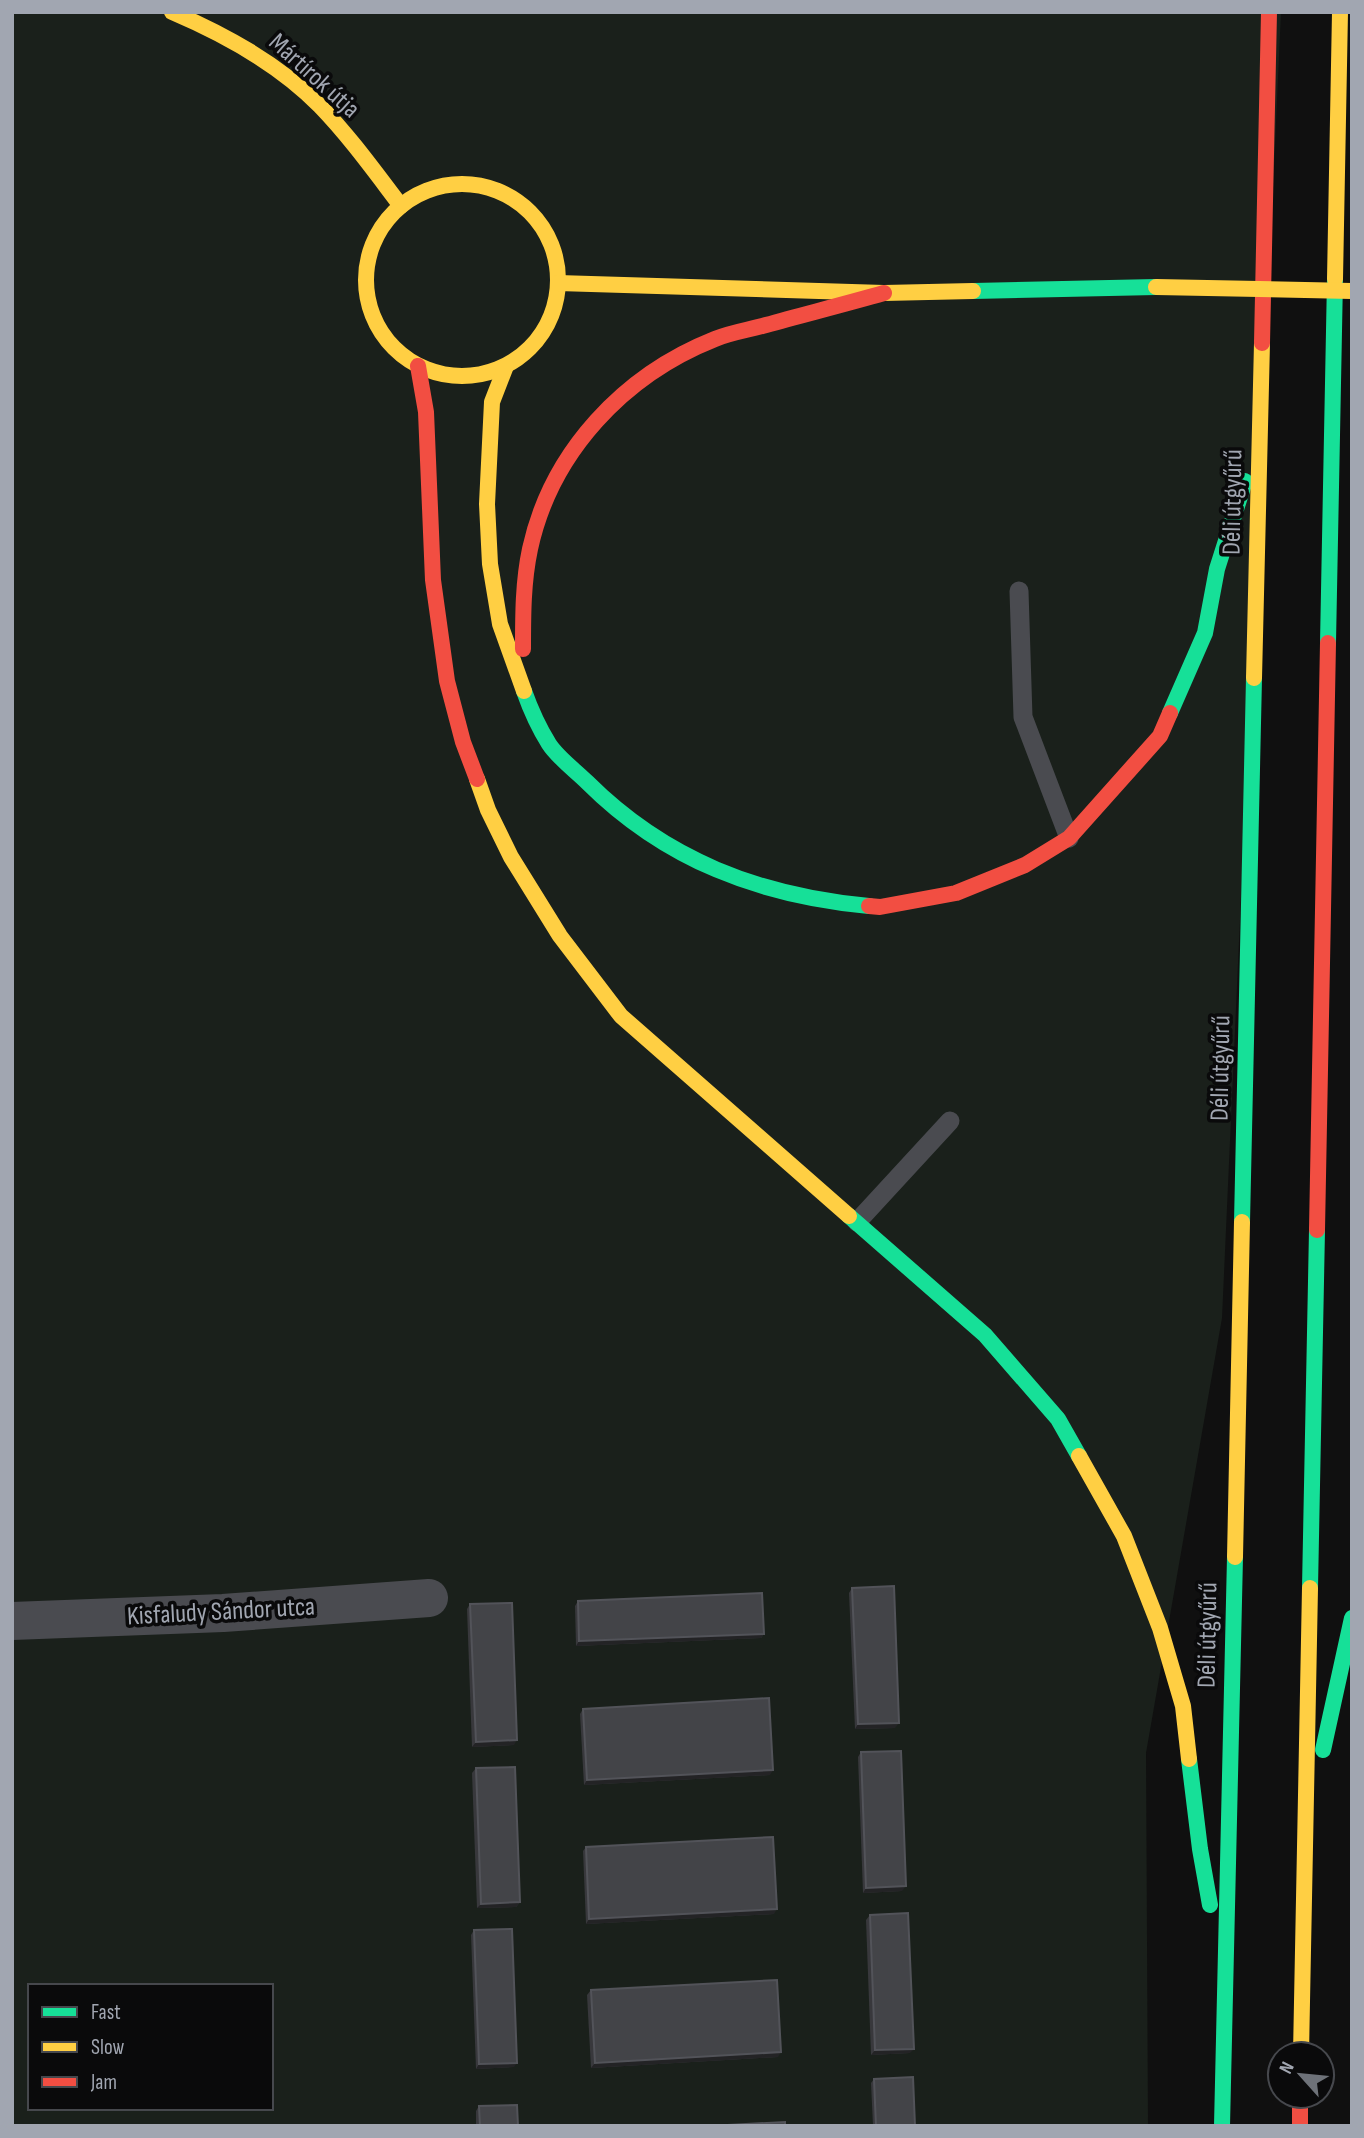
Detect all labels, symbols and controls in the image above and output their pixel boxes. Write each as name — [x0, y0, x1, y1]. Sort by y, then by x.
street label: Mártírok útja — [262, 27, 366, 125]
street label: Déli útgyűrű — [1217, 449, 1249, 555]
street label: Déli útgyűrű — [1205, 1015, 1237, 1121]
street label: Déli útgyűrű — [1192, 1582, 1224, 1688]
street label: Kisfaludy Sándor utca — [126, 1592, 316, 1632]
legend — [28, 1984, 273, 2110]
text: Fast — [91, 2000, 121, 2025]
text: Slow — [91, 2035, 125, 2060]
north arrow — [1266, 2040, 1336, 2110]
text: N — [1275, 2058, 1300, 2078]
text: Jam — [90, 2070, 117, 2095]

